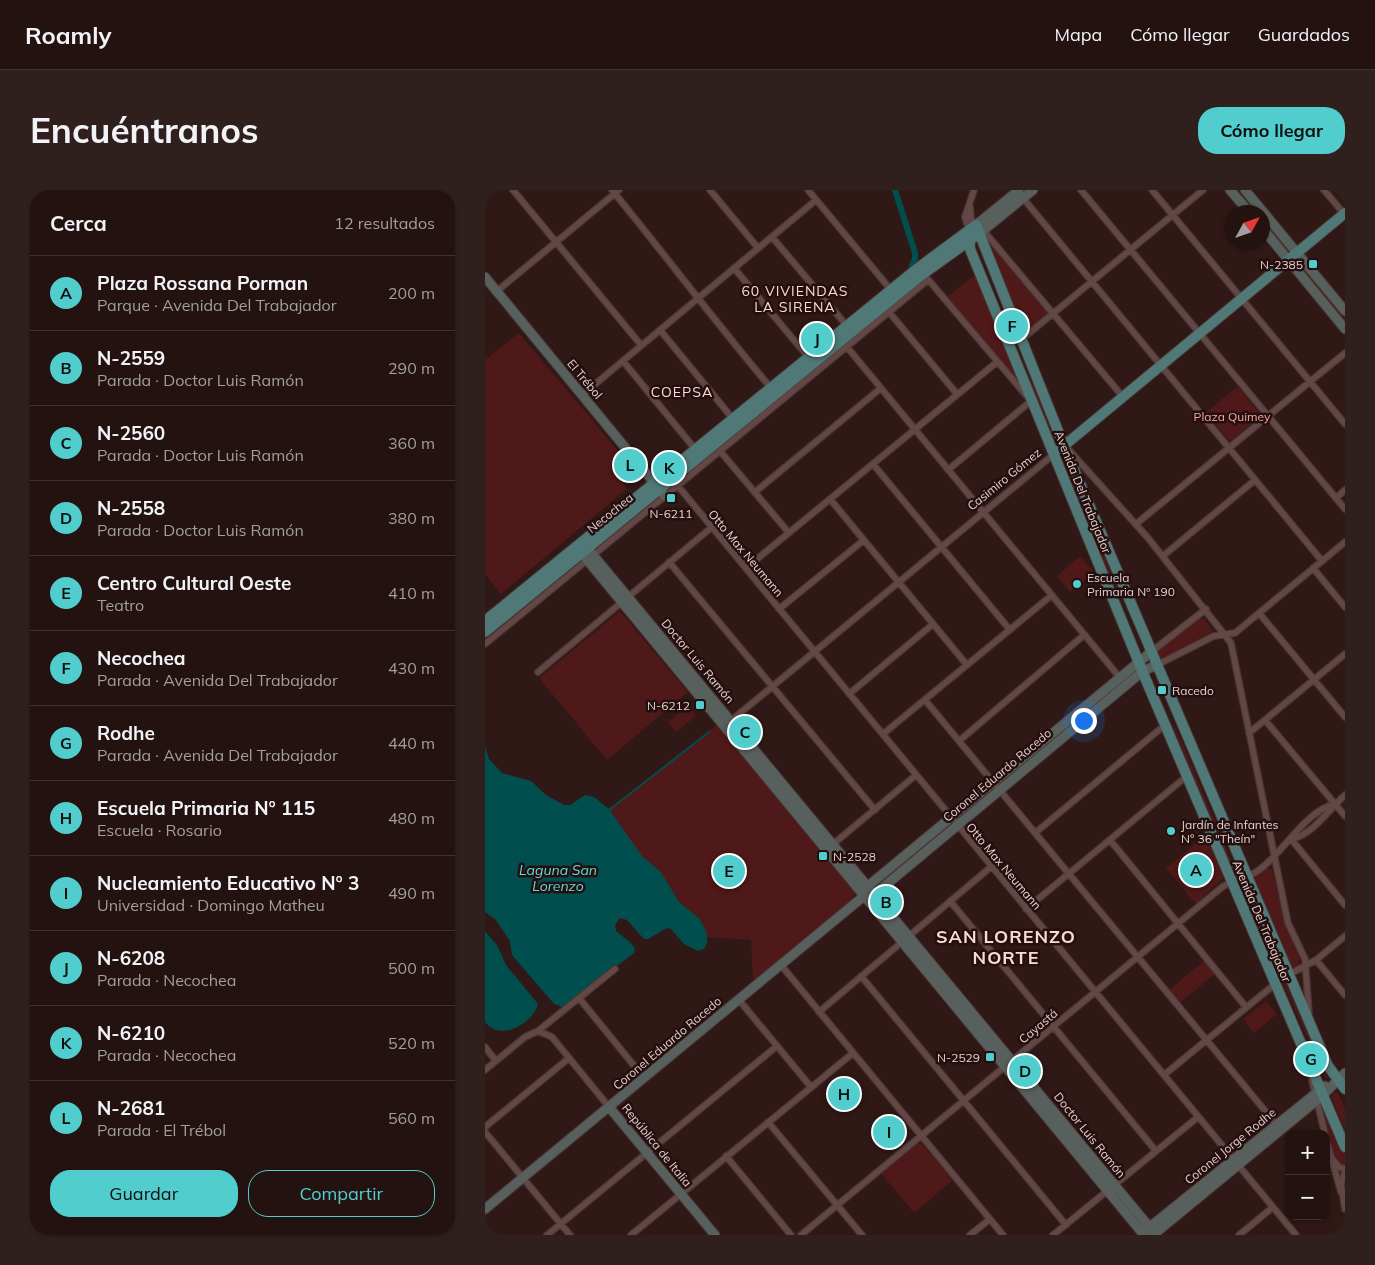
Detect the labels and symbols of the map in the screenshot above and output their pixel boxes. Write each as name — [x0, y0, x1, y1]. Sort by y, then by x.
north arrow — [1225, 205, 1270, 250]
place label: N-2385 — [1260, 257, 1303, 272]
marker: N-2385 — [1307, 258, 1319, 270]
district label: 60 VIVIENDAS LA SIRENA — [741, 282, 849, 316]
pin: F — [996, 307, 1028, 345]
pin: J — [801, 320, 833, 358]
street label: El Trébol — [564, 356, 606, 402]
district label: COEPSA — [651, 383, 713, 401]
park label: Plaza Quimey — [1194, 409, 1271, 424]
street label: Avenida Del Trabajador — [1052, 428, 1115, 556]
street label: Casimiro Gómez — [964, 445, 1044, 513]
pin: L — [614, 446, 646, 484]
pin: K — [653, 449, 685, 487]
street label: Necochea — [584, 490, 636, 536]
marker: N-6211 — [665, 492, 677, 504]
place label: N-6211 — [650, 506, 692, 521]
street label: Otto Max Neumann — [705, 507, 787, 599]
place label: Escuela Primaria Nº 190 — [1087, 570, 1175, 599]
marker: Escuela Primaria Nº 190 — [1071, 578, 1083, 590]
street label: Doctor Luis Ramón — [658, 616, 738, 706]
place label: Racedo — [1172, 683, 1214, 698]
marker: Racedo — [1156, 684, 1168, 696]
place label: N-6212 — [647, 698, 690, 713]
marker: N-6212 — [694, 699, 706, 711]
your location — [1071, 708, 1097, 734]
pin: C — [729, 713, 761, 751]
street label: Coronel Eduardo Racedo — [940, 725, 1054, 825]
place label: Jardín de Infantes N° 36 "Theín" — [1181, 817, 1279, 846]
street label: Otto Max Neumann — [963, 820, 1045, 912]
marker: Jardín de Infantes N° 36 "Theín" — [1165, 825, 1177, 837]
place label: N-2528 — [833, 849, 876, 864]
marker: N-2528 — [817, 850, 829, 862]
pin: A — [1180, 851, 1212, 889]
pin: E — [713, 852, 745, 890]
street label: Avenida Del Trabajador — [1230, 858, 1295, 985]
water label: Laguna San Lorenzo — [519, 861, 597, 895]
pin: B — [870, 883, 902, 921]
district label: SAN LORENZO NORTE — [936, 925, 1076, 969]
street label: Coronel Eduardo Racedo — [610, 993, 724, 1093]
street label: Cayastá — [1016, 1006, 1060, 1046]
pin: G — [1295, 1040, 1327, 1078]
place label: N-2529 — [937, 1050, 980, 1065]
marker: N-2529 — [984, 1051, 996, 1063]
pin: D — [1009, 1052, 1041, 1090]
pin: H — [828, 1075, 860, 1113]
street label: Doctor Luis Ramón — [1051, 1089, 1129, 1181]
street label: República de Italia — [619, 1101, 695, 1189]
street label: Coronel Jorge Rodhe — [1181, 1105, 1279, 1187]
pin: I — [873, 1113, 905, 1151]

